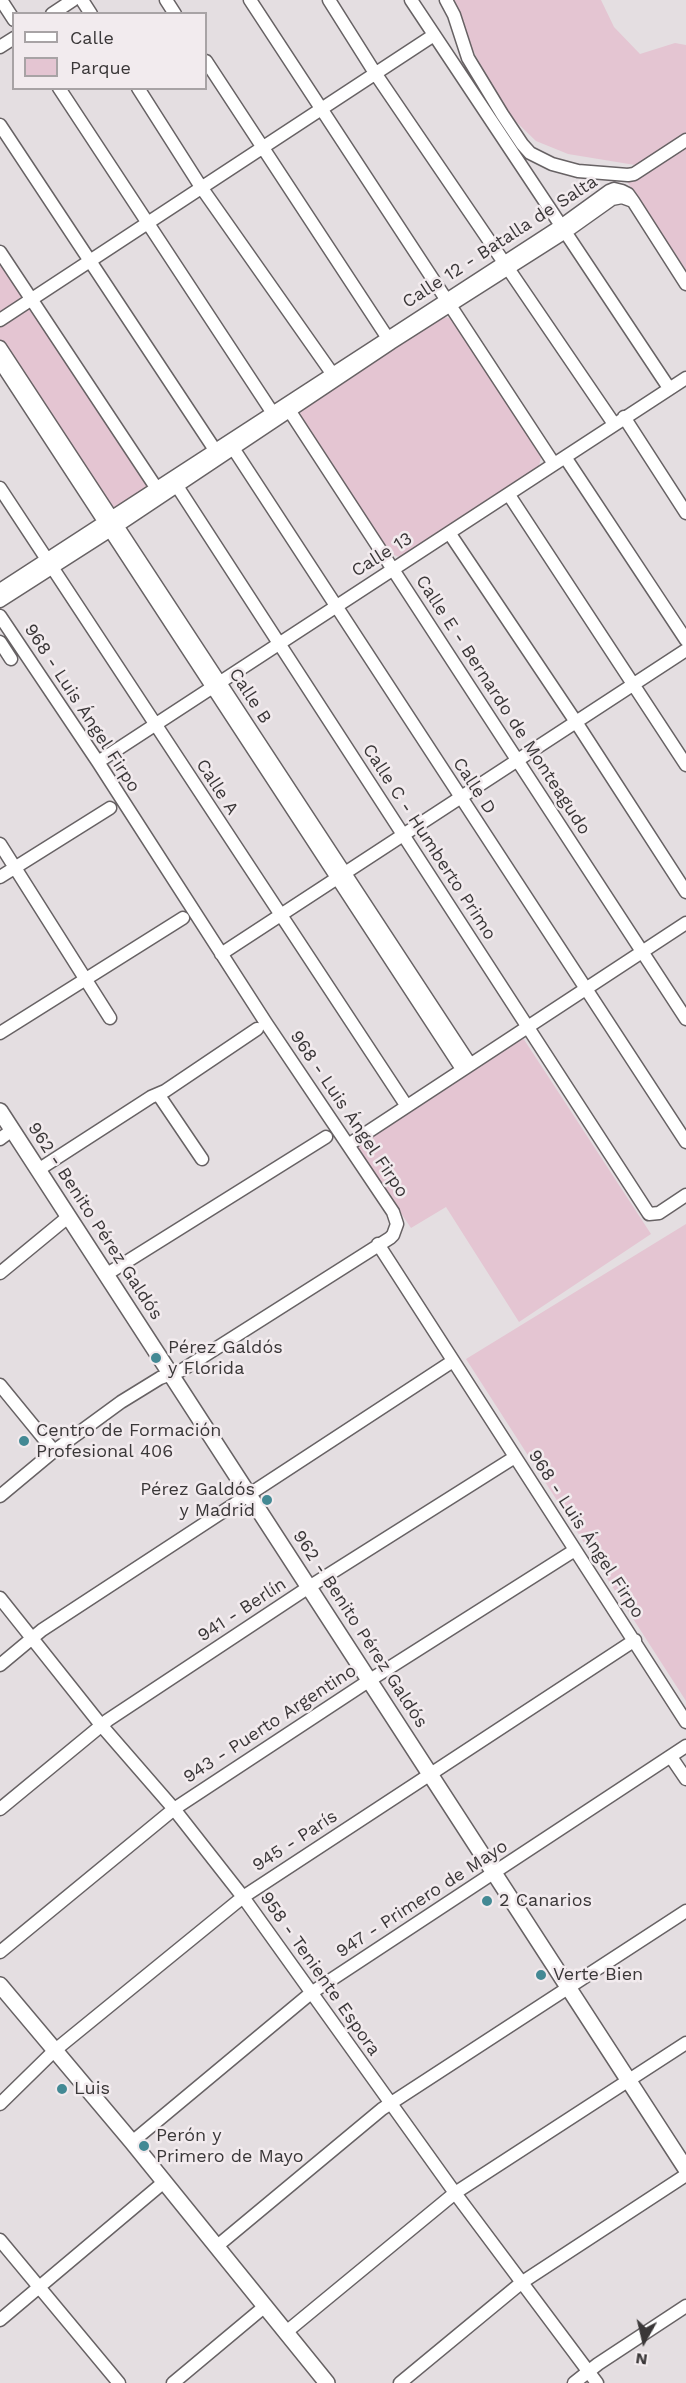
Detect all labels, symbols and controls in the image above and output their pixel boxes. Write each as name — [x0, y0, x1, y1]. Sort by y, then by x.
legend — [12, 12, 207, 90]
text: Calle — [70, 27, 114, 48]
text: Parque — [70, 57, 131, 78]
street label: Calle 12 - Batalla de Salta — [399, 171, 601, 313]
street label: Calle 13 — [348, 528, 416, 582]
street label: Calle E - Bernardo de Monteagudo — [411, 571, 595, 839]
street label: 968 - Luis Ángel Firpo — [19, 620, 145, 796]
street label: Calle B — [224, 664, 276, 728]
street label: Calle C - Humberto Primo — [358, 740, 500, 944]
street label: Calle D — [448, 754, 500, 818]
street label: Calle A — [191, 755, 243, 819]
street label: 968 - Luis Ángel Firpo — [285, 1027, 413, 1201]
street label: 962 - Benito Pérez Galdós — [23, 1118, 167, 1324]
place label: Pérez Galdós y Florida — [168, 1337, 283, 1380]
marker: Pérez Galdós y Florida — [149, 1351, 163, 1365]
place label: Centro de Formación Profesional 406 — [36, 1420, 221, 1462]
marker: Centro de Formación Profesional 406 — [17, 1434, 31, 1448]
street label: 968 - Luis Ángel Firpo — [523, 1446, 649, 1622]
place label: Pérez Galdós y Madrid — [140, 1479, 255, 1522]
marker: Pérez Galdós y Madrid — [260, 1493, 274, 1507]
street label: 962 - Benito Pérez Galdós — [288, 1526, 432, 1732]
street label: 941 - Berlín — [194, 1573, 290, 1647]
street label: 943 - Puerto Argentino — [179, 1660, 361, 1788]
street label: 945 - París — [249, 1806, 341, 1876]
street label: 947 - Primero de Mayo — [332, 1835, 512, 1963]
street label: 958 - Teniente Espora — [255, 1888, 385, 2060]
place label: 2 Canarios — [499, 1890, 592, 1912]
marker: 2 Canarios — [480, 1894, 494, 1908]
place label: Verte Bien — [553, 1964, 643, 1986]
marker: Verte Bien — [534, 1968, 548, 1982]
place label: Luis — [74, 2078, 110, 2100]
marker: Luis — [55, 2082, 69, 2096]
place label: Perón y Primero de Mayo — [156, 2125, 303, 2168]
marker: Perón y Primero de Mayo — [137, 2139, 151, 2153]
north arrow — [614, 2311, 674, 2371]
text: N — [634, 2349, 649, 2370]

